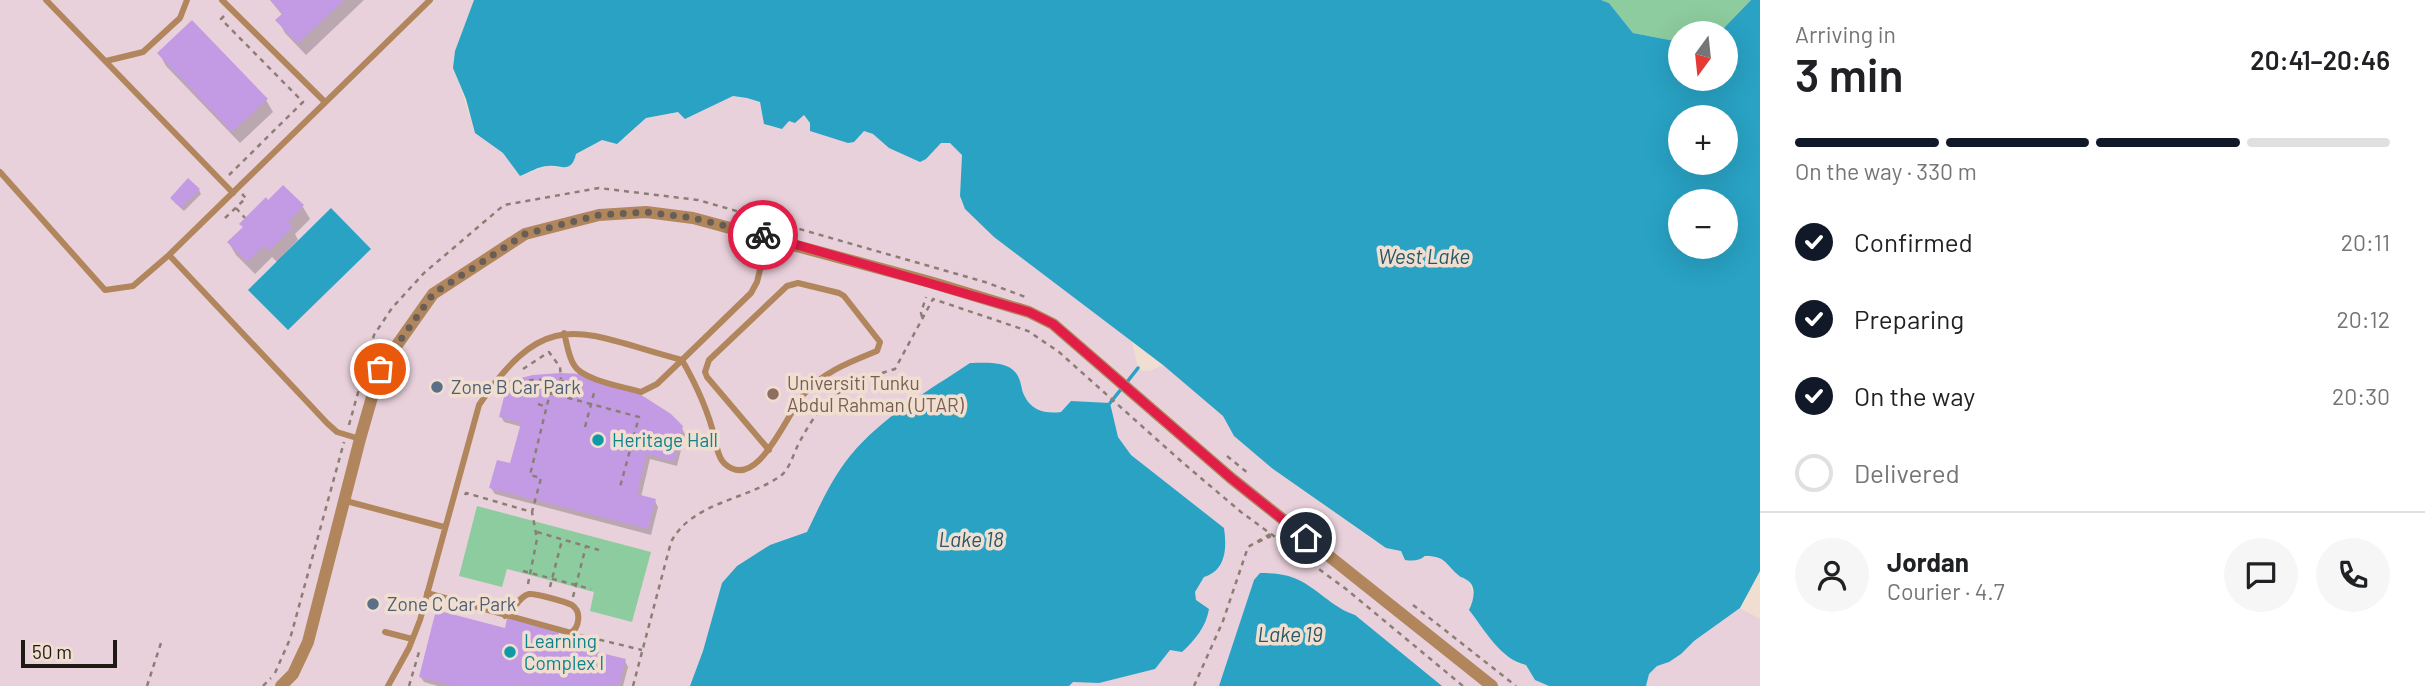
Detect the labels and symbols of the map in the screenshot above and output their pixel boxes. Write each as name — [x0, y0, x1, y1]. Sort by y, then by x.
north arrow — [1668, 21, 1738, 91]
courier — [728, 200, 798, 270]
water label: West Lake — [1378, 243, 1470, 268]
pin — [350, 339, 410, 399]
place label: Universiti Tunku Abdul Rahman (UTAR) — [787, 371, 965, 416]
place label: Zone B Car Park — [451, 375, 581, 398]
marker: Zone B Car Park — [429, 379, 445, 395]
marker: Universiti Tunku Abdul Rahman (UTAR) — [765, 386, 781, 402]
place label: Heritage Hall — [612, 428, 718, 451]
marker: Heritage Hall — [590, 432, 606, 448]
pin — [1276, 508, 1336, 568]
water label: Lake 18 — [938, 526, 1004, 551]
place label: Zone C Car Park — [387, 592, 516, 615]
marker: Zone C Car Park — [365, 596, 381, 612]
water label: Lake 19 — [1257, 621, 1323, 646]
place label: Learning Complex I — [524, 629, 604, 674]
scale bar — [21, 637, 117, 669]
marker: Learning Complex I — [502, 644, 518, 660]

